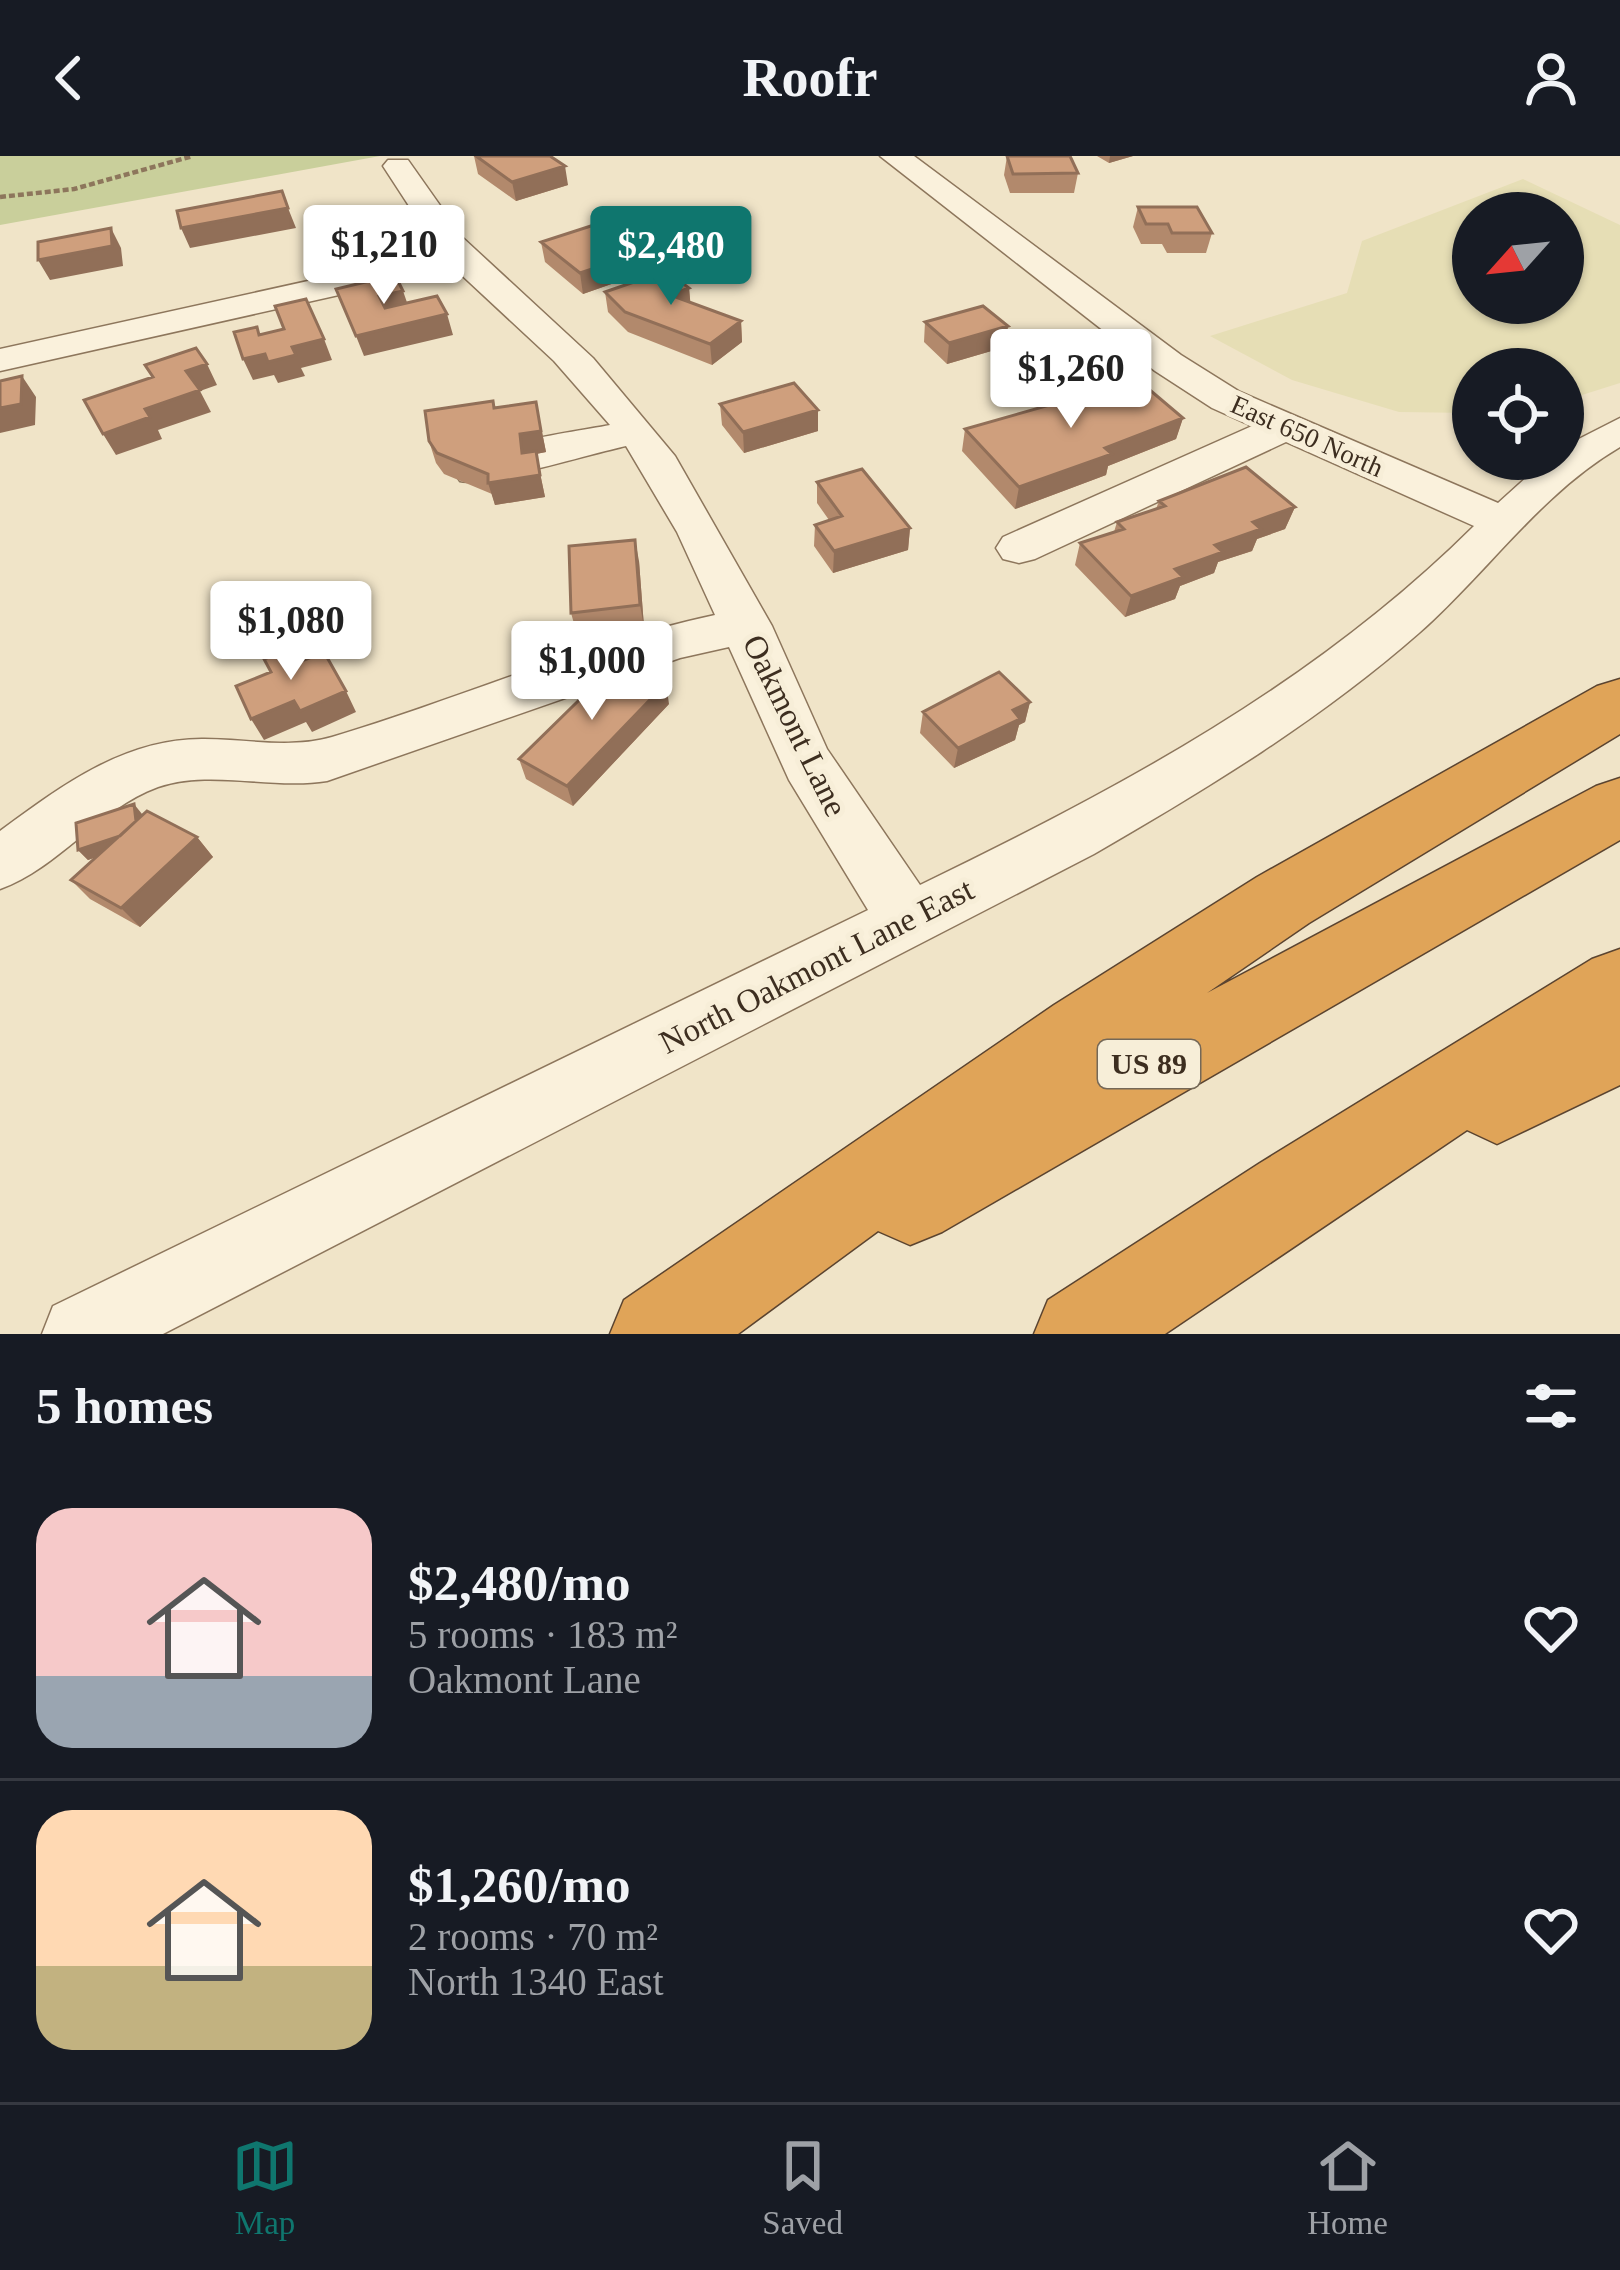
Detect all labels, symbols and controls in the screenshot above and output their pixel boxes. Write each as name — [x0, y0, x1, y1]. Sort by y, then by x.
icon: back — [36, 45, 102, 111]
icon: person — [1518, 45, 1584, 111]
text: Roofr — [743, 48, 877, 108]
north arrow — [1452, 192, 1584, 324]
map controls — [1452, 192, 1584, 480]
pin: $1,210 — [286, 205, 482, 307]
pin: $2,480 — [573, 206, 769, 308]
text: $1,210 — [330, 222, 438, 265]
text: $2,480 — [617, 223, 725, 266]
pin: $1,260 — [973, 329, 1169, 431]
text: $1,260 — [1017, 346, 1125, 389]
button: locate — [1452, 348, 1584, 480]
street label: East 650 North — [1226, 389, 1388, 483]
pin: $1,080 — [193, 581, 389, 683]
text: $1,080 — [237, 598, 345, 641]
pin: $1,000 — [494, 621, 690, 723]
street label: Oakmont Lane — [736, 629, 854, 822]
text: $1,000 — [538, 638, 646, 681]
street label: North Oakmont Lane East — [654, 871, 979, 1061]
road number: US 89 — [1098, 1040, 1200, 1088]
icon: filters — [1518, 1373, 1584, 1439]
text: 5 homes — [36, 1378, 213, 1434]
text: $2,480/mo — [408, 1555, 630, 1611]
icon: home — [132, 1556, 276, 1700]
icon: heart — [1518, 1595, 1584, 1661]
text: 5 rooms · 183 m² — [408, 1613, 678, 1656]
text: Oakmont Lane — [408, 1658, 641, 1701]
text: $1,260/mo — [408, 1857, 630, 1913]
icon: home — [132, 1858, 276, 2002]
icon: heart — [1518, 1897, 1584, 1963]
text: 2 rooms · 70 m² — [408, 1915, 658, 1958]
text: North 1340 East — [408, 1960, 664, 2003]
tab: Map — [232, 2133, 298, 2242]
tab: Saved — [762, 2133, 843, 2242]
tab: Home — [1307, 2133, 1388, 2242]

